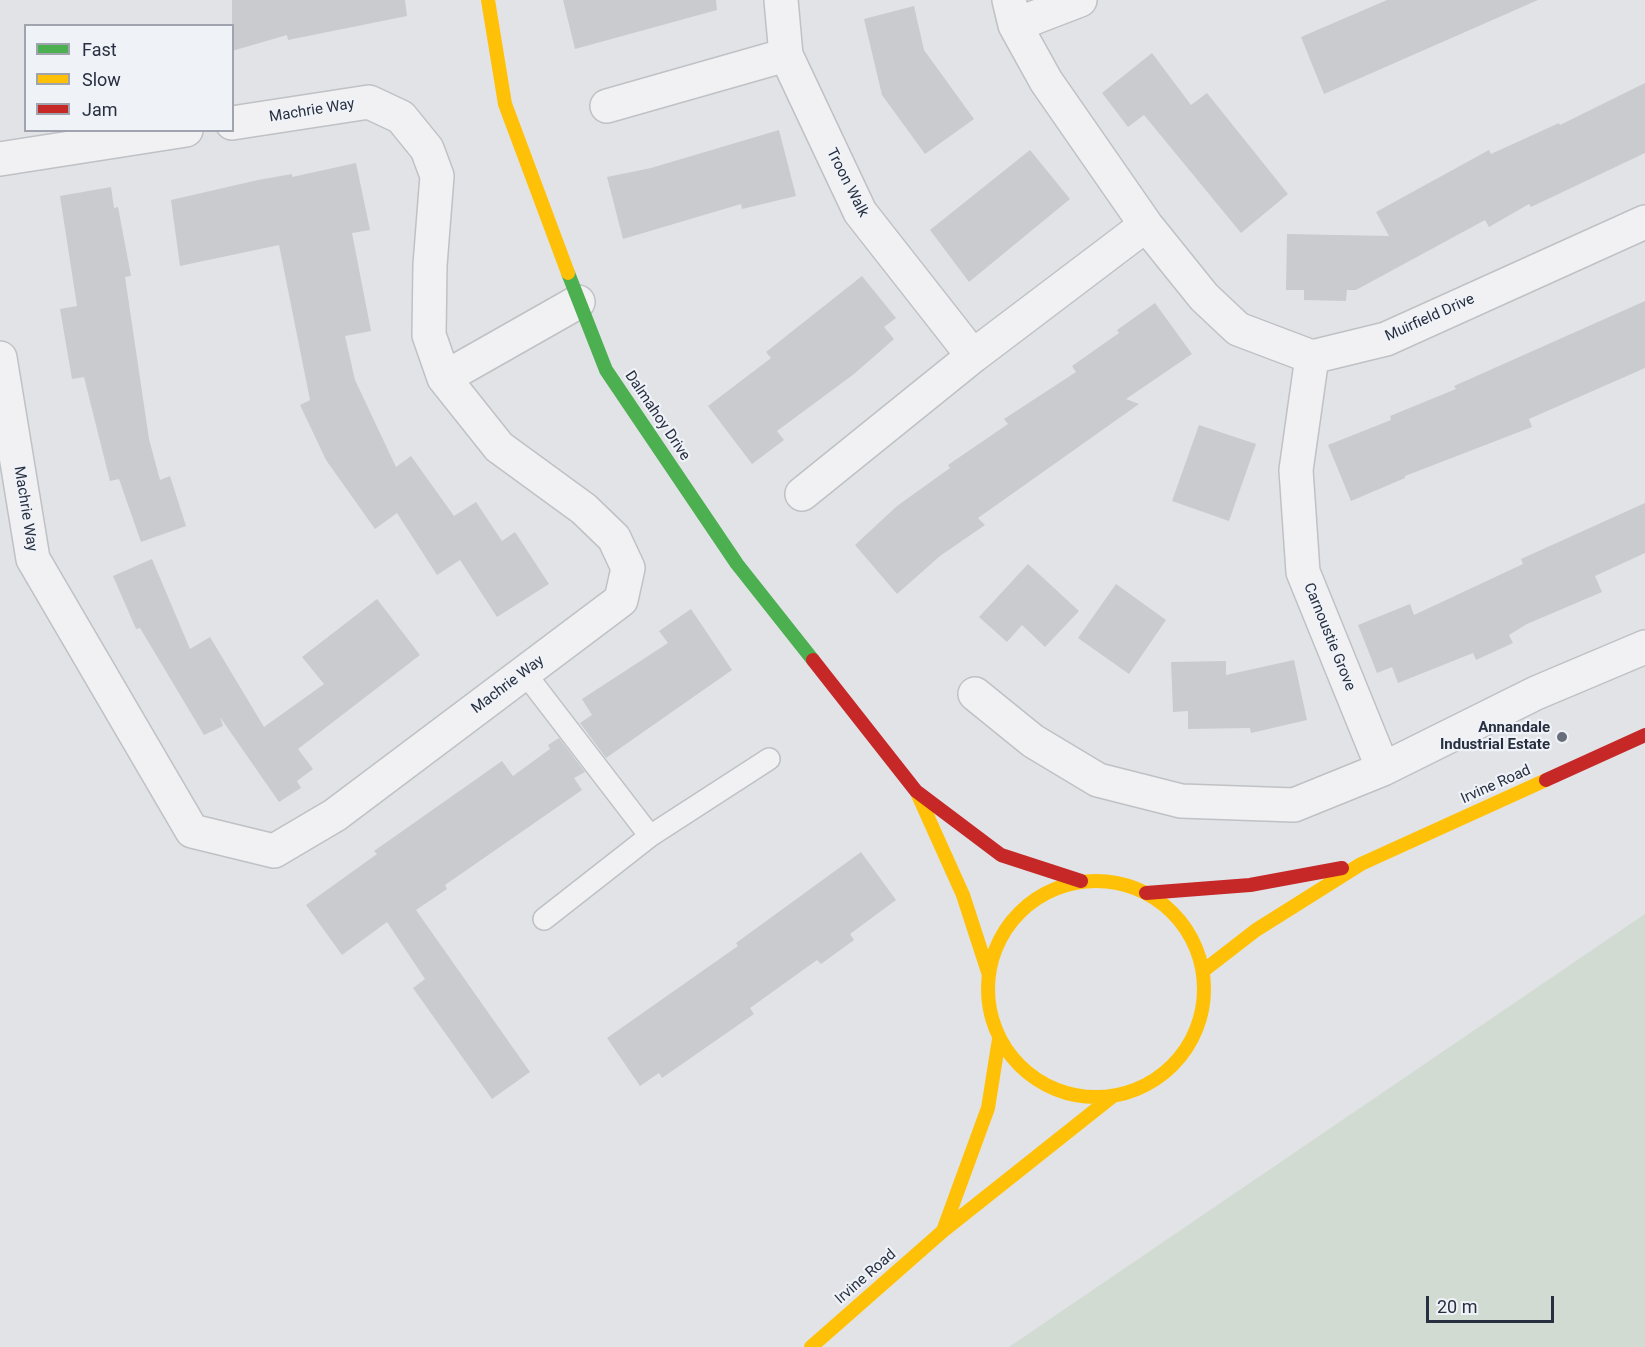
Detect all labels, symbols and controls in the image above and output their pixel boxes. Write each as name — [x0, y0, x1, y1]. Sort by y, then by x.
legend — [24, 24, 234, 132]
text: Fast — [82, 39, 117, 60]
text: Slow — [82, 69, 121, 90]
street label: Machrie Way — [268, 95, 356, 127]
text: Jam — [82, 99, 118, 120]
street label: Troon Walk — [822, 146, 872, 220]
street label: Muirfield Drive — [1383, 290, 1477, 346]
street label: Dalmahoy Drive — [620, 368, 694, 464]
street label: Machrie Way — [9, 465, 41, 553]
street label: Carnoustie Grove — [1299, 580, 1359, 694]
street label: Machrie Way — [468, 652, 548, 718]
place label: Annandale Industrial Estate — [1440, 719, 1550, 754]
marker: Annandale Industrial Estate — [1555, 730, 1569, 744]
street label: Irvine Road — [1458, 762, 1534, 808]
street label: Irvine Road — [832, 1246, 900, 1308]
scale bar — [1429, 1284, 1556, 1322]
text: 20 m — [1437, 1296, 1477, 1317]

